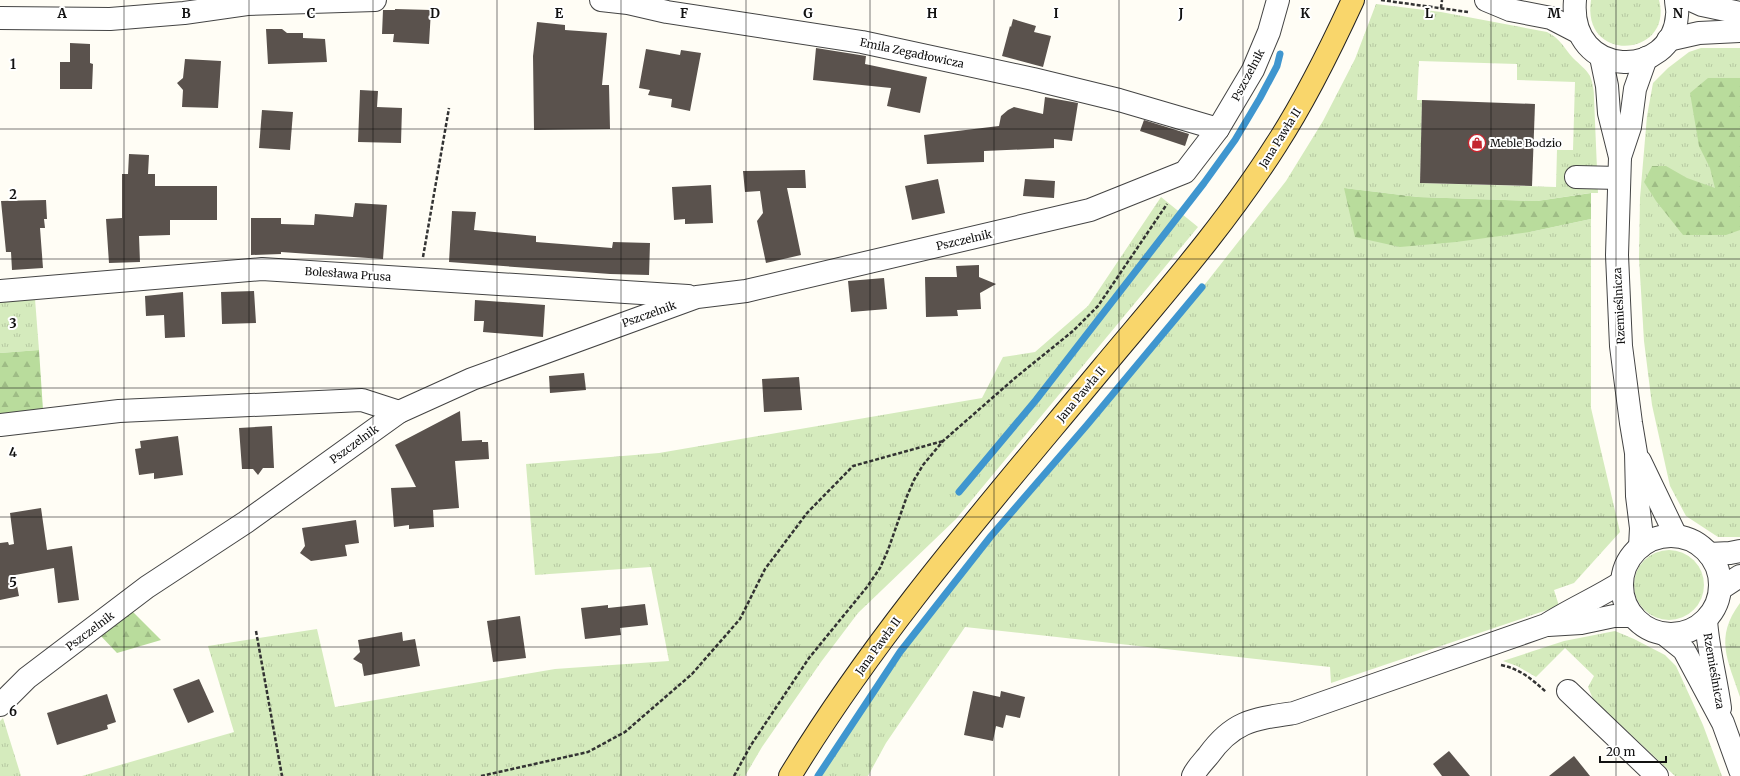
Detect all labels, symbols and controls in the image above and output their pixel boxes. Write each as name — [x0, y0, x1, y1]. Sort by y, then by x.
text: A — [56, 5, 67, 22]
text: B — [181, 5, 191, 22]
text: C — [307, 5, 316, 22]
text: D — [430, 5, 440, 22]
text: E — [555, 5, 564, 22]
text: F — [680, 5, 688, 22]
text: G — [803, 5, 813, 22]
text: H — [927, 5, 938, 22]
text: I — [1053, 5, 1059, 22]
text: J — [1177, 5, 1184, 22]
text: K — [1300, 5, 1310, 22]
text: L — [1425, 5, 1434, 22]
text: M — [1547, 5, 1561, 22]
text: N — [1673, 5, 1684, 22]
street label: Emila Zegadłowicza — [859, 35, 966, 71]
street label: Pszczelnik — [1228, 47, 1268, 103]
text: 1 — [10, 56, 16, 73]
street label: Jana Pawła II — [1255, 105, 1304, 171]
shop icon: Meble Bodzio — [1467, 133, 1487, 153]
place label: Meble Bodzio — [1490, 136, 1562, 150]
text: 2 — [9, 186, 17, 203]
street label: Pszczelnik — [935, 227, 993, 253]
street label: Bolesława Prusa — [304, 264, 392, 284]
street label: Rzemieślnicza — [1610, 267, 1628, 345]
street label: Pszczelnik — [620, 298, 678, 330]
text: 3 — [9, 315, 17, 332]
street label: Jana Pawła II — [1053, 363, 1108, 425]
street label: Pszczelnik — [327, 422, 381, 466]
text: 4 — [9, 444, 18, 461]
text: 5 — [9, 574, 17, 591]
street label: Pszczelnik — [63, 608, 117, 654]
street label: Jana Pawła II — [852, 614, 904, 678]
street label: Rzemieślnicza — [1700, 632, 1728, 710]
text: 6 — [9, 703, 17, 720]
scale bar — [1600, 738, 1666, 764]
text: 20 m — [1606, 744, 1635, 759]

